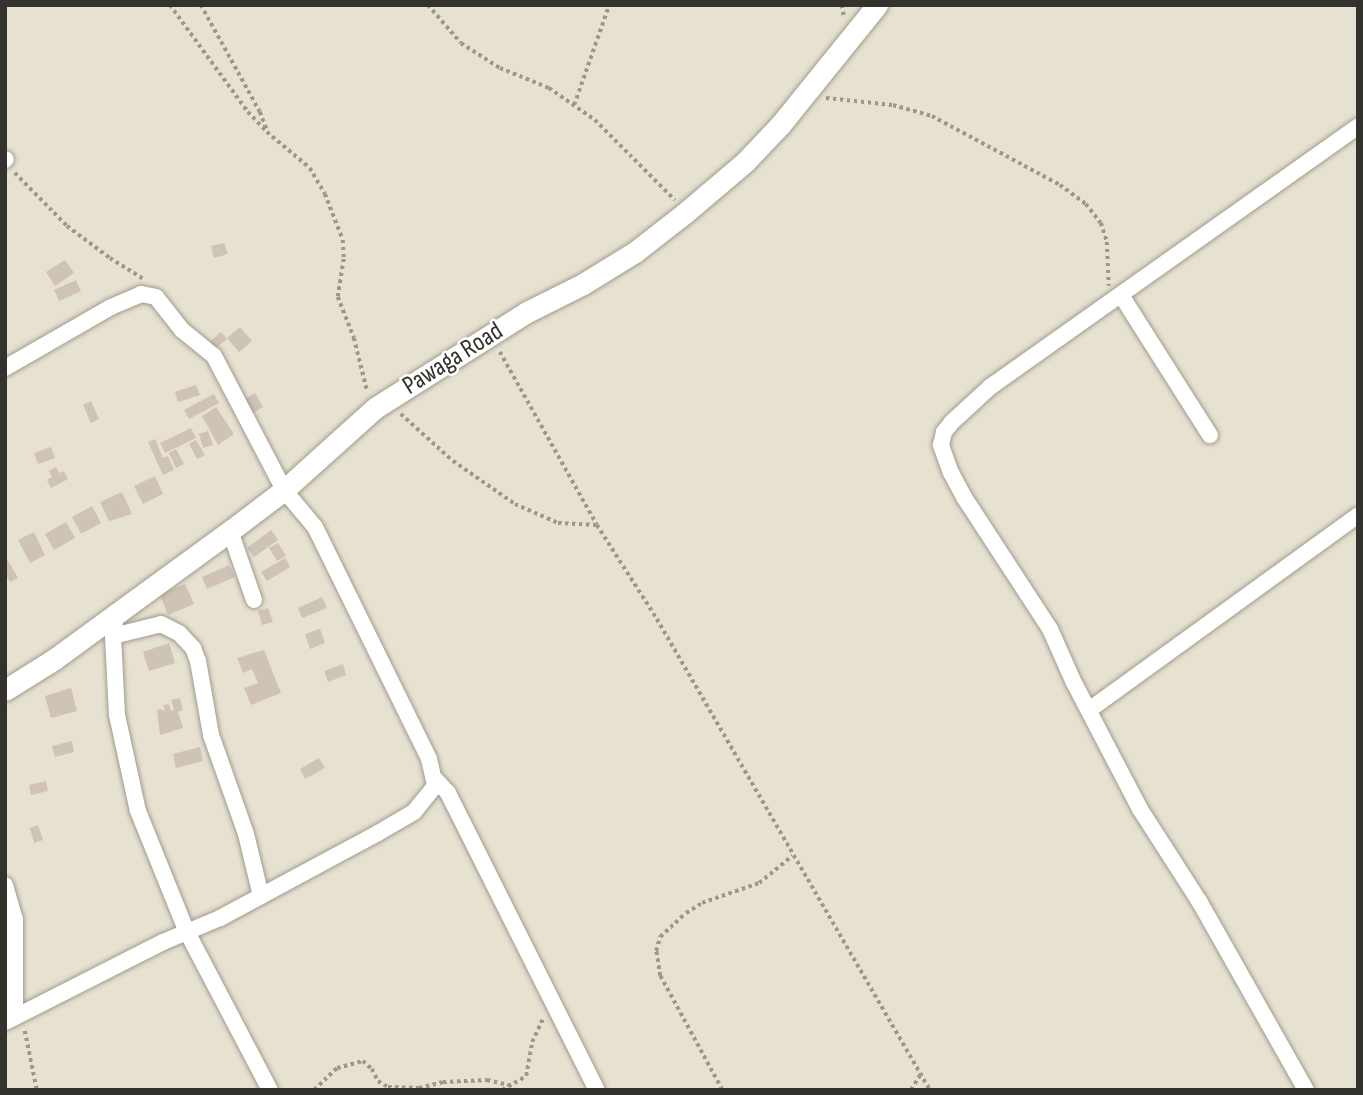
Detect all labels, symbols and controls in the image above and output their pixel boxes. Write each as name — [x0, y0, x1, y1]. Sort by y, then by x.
street label: Pawaga Road — [397, 316, 509, 402]

